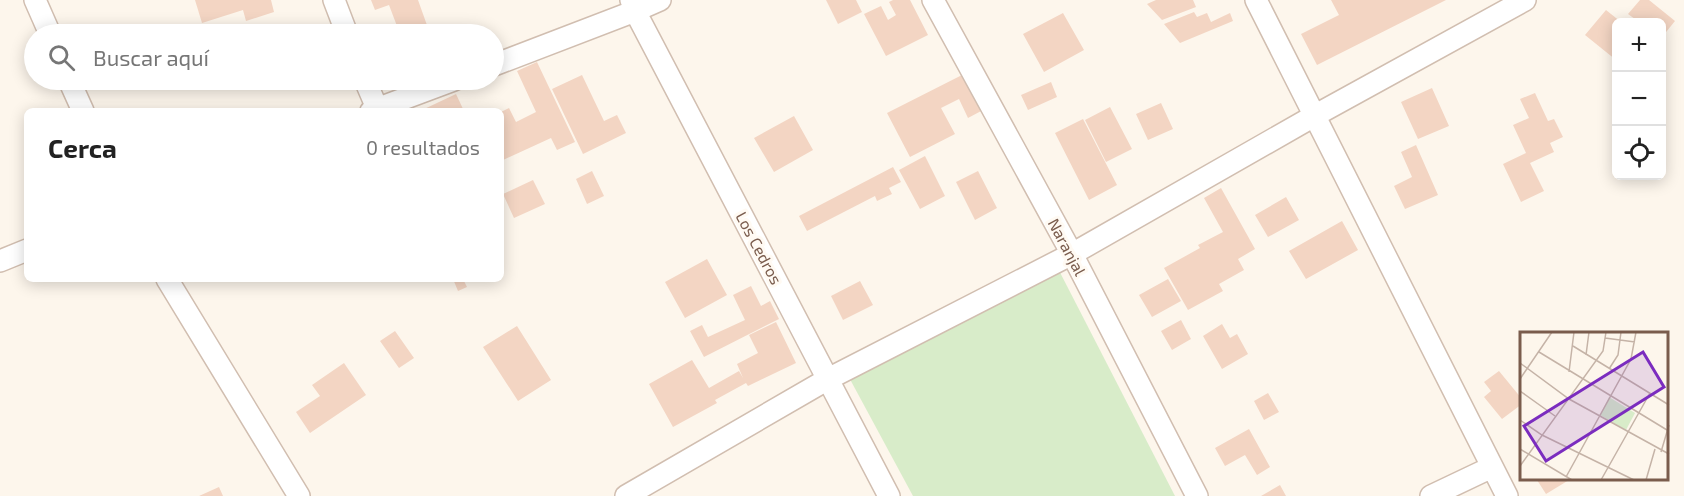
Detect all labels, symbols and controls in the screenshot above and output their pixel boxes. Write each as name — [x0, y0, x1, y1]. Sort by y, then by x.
map controls — [1612, 18, 1666, 180]
button: + — [1612, 18, 1666, 72]
search box — [24, 24, 504, 90]
icon: search — [45, 41, 78, 74]
text: Buscar aquí — [93, 44, 209, 70]
button: − — [1612, 72, 1666, 126]
button: locate — [1612, 126, 1666, 180]
text: Cerca — [48, 132, 117, 163]
text: 0 resultados — [366, 135, 480, 159]
street label: Los Cedros — [732, 208, 786, 287]
street label: Naranjal — [1044, 215, 1091, 279]
inset map — [1520, 332, 1669, 481]

